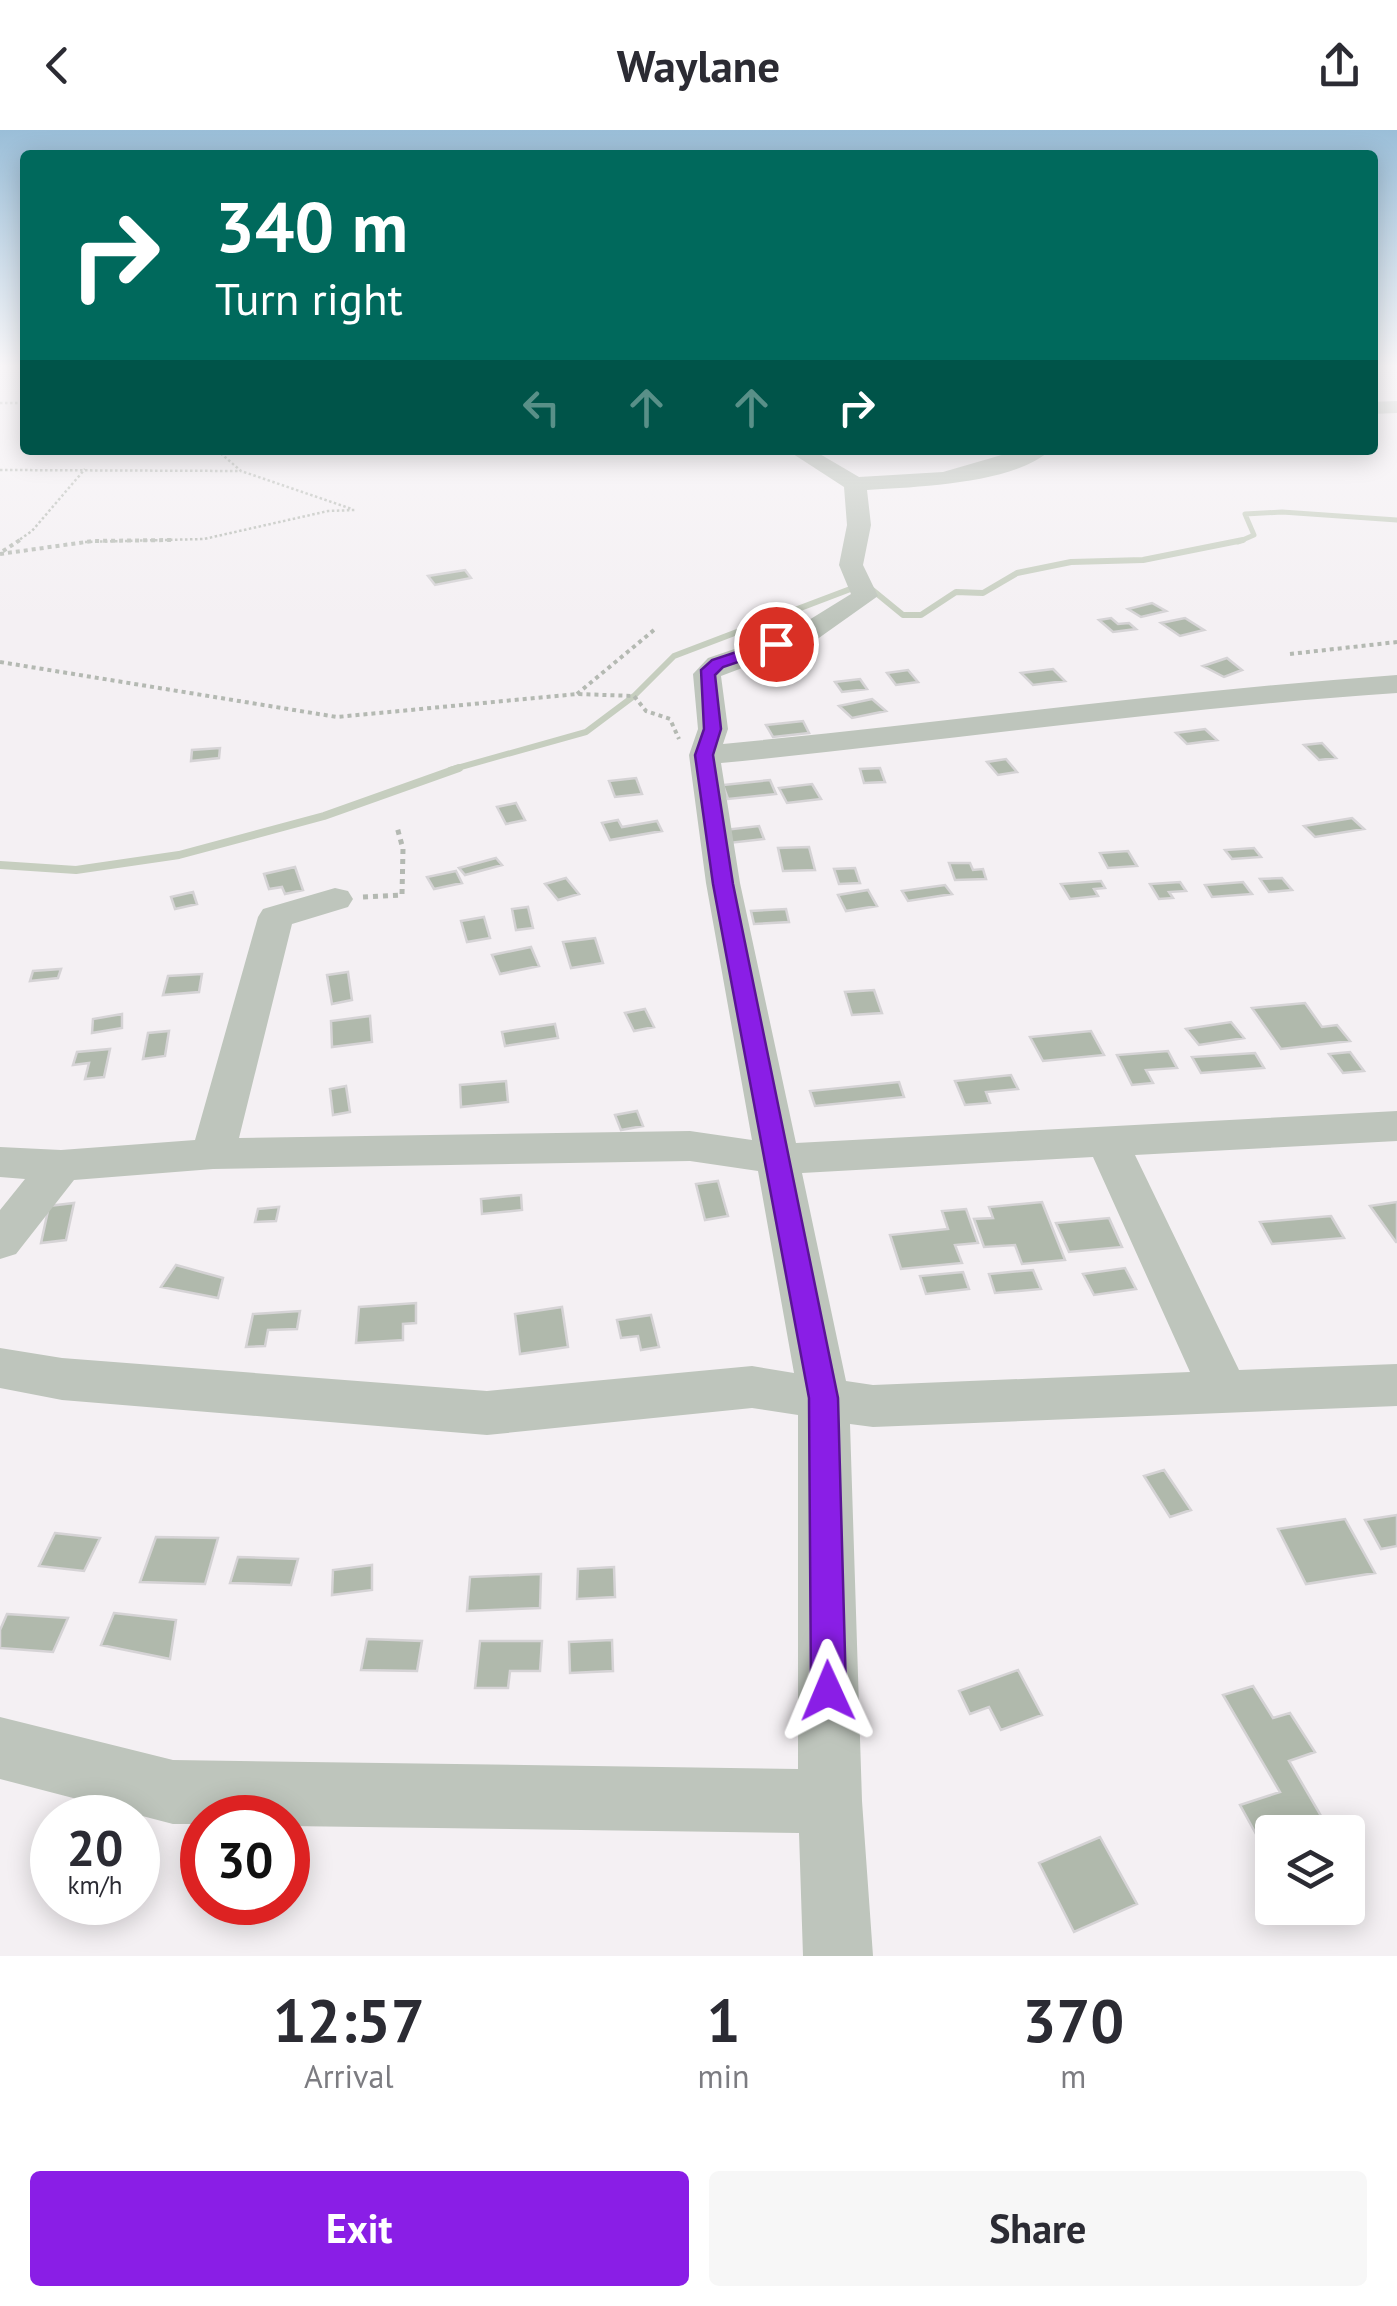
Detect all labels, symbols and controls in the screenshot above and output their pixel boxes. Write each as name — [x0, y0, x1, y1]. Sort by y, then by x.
text: Waylane — [617, 36, 780, 94]
icon: back — [30, 38, 85, 93]
icon: share — [1312, 38, 1367, 93]
text: 340 m — [215, 181, 408, 271]
icon: right — [50, 190, 180, 320]
text: Turn right — [215, 269, 403, 327]
icon: left — [514, 380, 569, 435]
icon: ahead — [619, 380, 674, 435]
icon: ahead — [724, 380, 779, 435]
icon: right — [829, 380, 884, 435]
pin — [734, 602, 819, 687]
icon: arrive — [749, 617, 804, 672]
position arrow — [776, 1639, 880, 1743]
speed limit sign: 30 — [180, 1795, 310, 1925]
text: 20 — [67, 1815, 123, 1880]
map controls — [1255, 1815, 1365, 1925]
button: layers — [1255, 1815, 1365, 1925]
text: km/h — [68, 1869, 122, 1901]
text: 12:57 — [273, 1981, 425, 2059]
text: 1 — [707, 1981, 741, 2059]
text: 370 — [1022, 1981, 1124, 2059]
text: Arrival — [304, 2055, 394, 2097]
text: min — [698, 2055, 750, 2097]
text: m — [1060, 2055, 1086, 2097]
button: Exit — [30, 2171, 689, 2286]
button: Share — [709, 2171, 1367, 2286]

